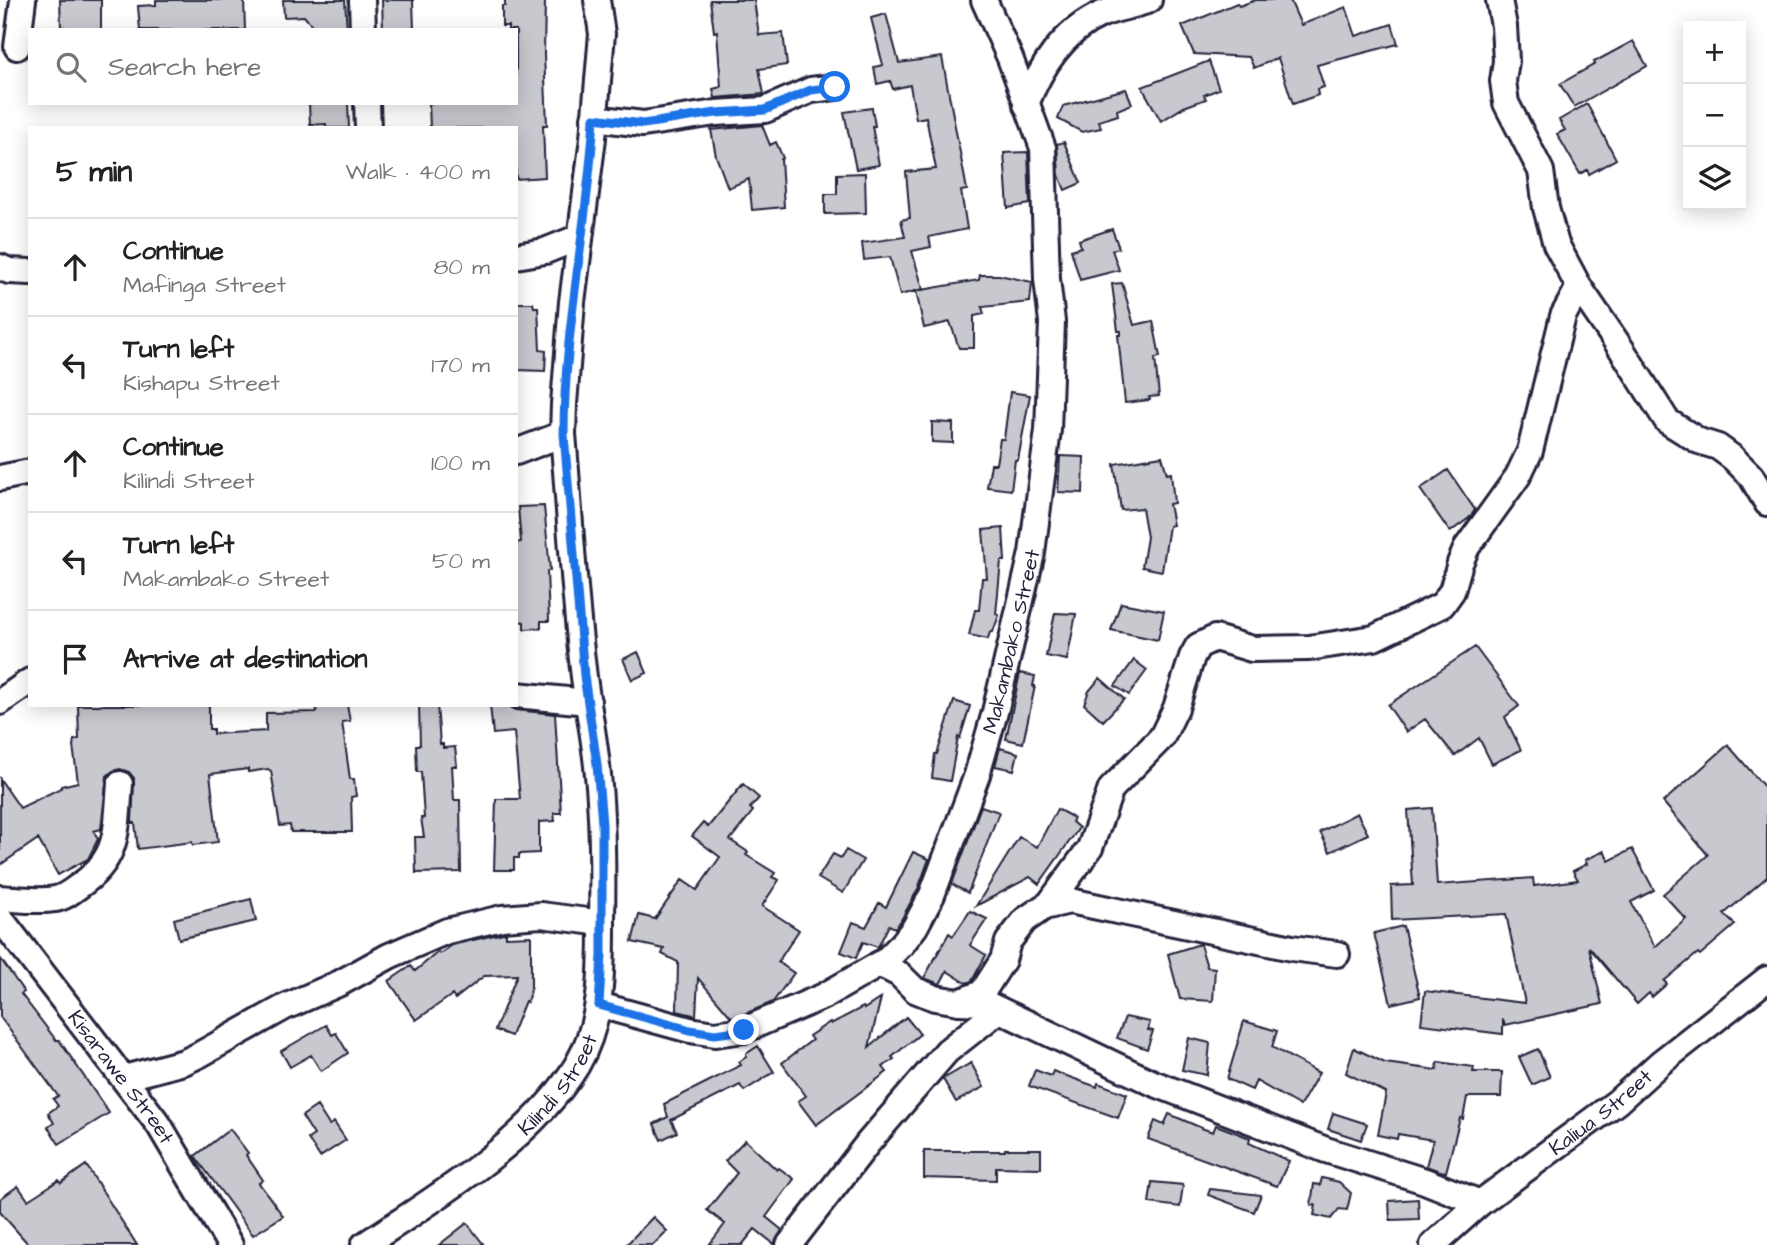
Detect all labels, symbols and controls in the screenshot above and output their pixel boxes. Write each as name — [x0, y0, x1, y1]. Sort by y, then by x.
map controls — [1683, 21, 1746, 210]
button: + — [1683, 21, 1746, 84]
search box — [28, 28, 518, 105]
icon: search — [52, 48, 90, 86]
text: Search here — [108, 49, 261, 85]
route start — [819, 71, 850, 102]
button: − — [1683, 84, 1746, 147]
button: layers — [1683, 147, 1746, 210]
text: 5 min — [56, 151, 132, 193]
text: Walk · 400 m — [345, 156, 490, 188]
text: Continue — [123, 233, 224, 269]
icon: ahead — [56, 248, 94, 286]
text: 80 m — [433, 251, 490, 283]
text: Mafinga Street — [123, 269, 286, 301]
text: Turn left — [123, 331, 234, 367]
icon: left — [56, 346, 94, 384]
text: 170 m — [431, 349, 490, 381]
text: Kishapu Street — [123, 367, 280, 399]
text: Continue — [123, 429, 224, 465]
icon: ahead — [56, 444, 94, 482]
text: 100 m — [431, 447, 490, 479]
text: Kilindi Street — [123, 465, 254, 497]
text: Turn left — [123, 527, 234, 563]
icon: left — [56, 542, 94, 580]
text: 50 m — [432, 545, 490, 577]
street label: Makambako Street — [975, 546, 1047, 737]
text: Makambako Street — [123, 563, 329, 595]
icon: arrive — [56, 640, 94, 678]
text: Arrive at destination — [123, 641, 368, 677]
street label: Kisarawe Street — [61, 1004, 182, 1150]
route end — [728, 1014, 759, 1045]
street label: Kilindi Street — [511, 1030, 604, 1142]
street label: Kaliua Street — [1543, 1062, 1659, 1162]

